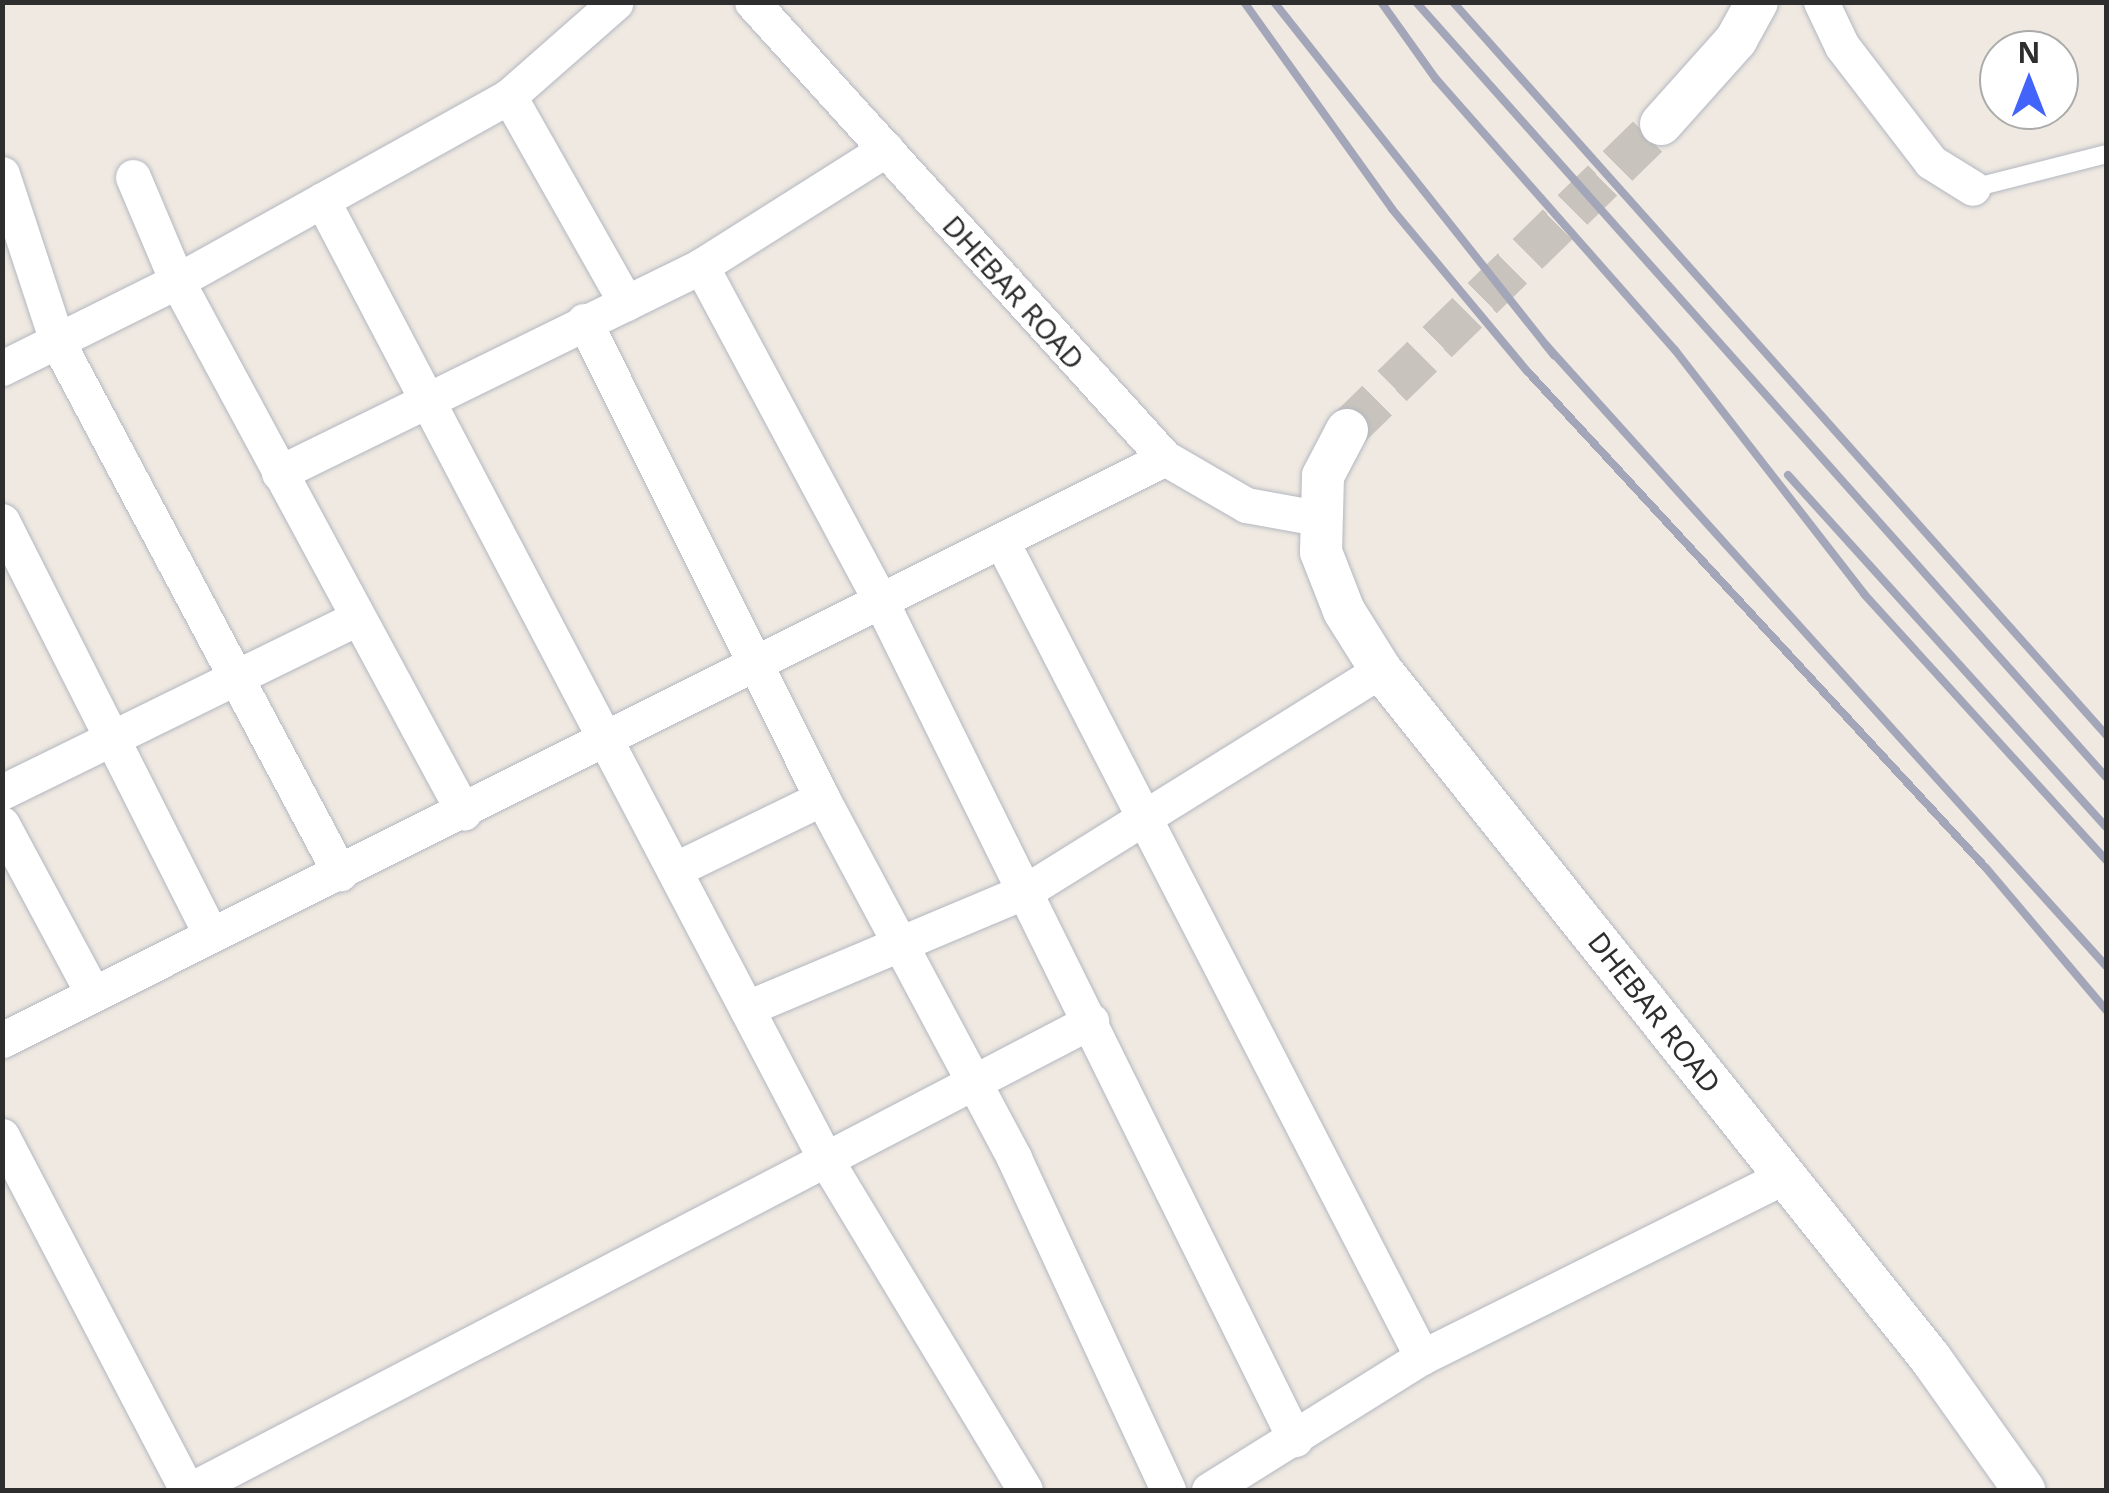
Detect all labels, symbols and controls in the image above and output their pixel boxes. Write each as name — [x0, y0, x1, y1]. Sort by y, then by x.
north arrow — [1979, 30, 2079, 130]
text: N — [2018, 33, 2040, 71]
street label: DHEBAR ROAD — [936, 208, 1092, 376]
street label: DHEBAR ROAD — [1582, 925, 1728, 1099]

